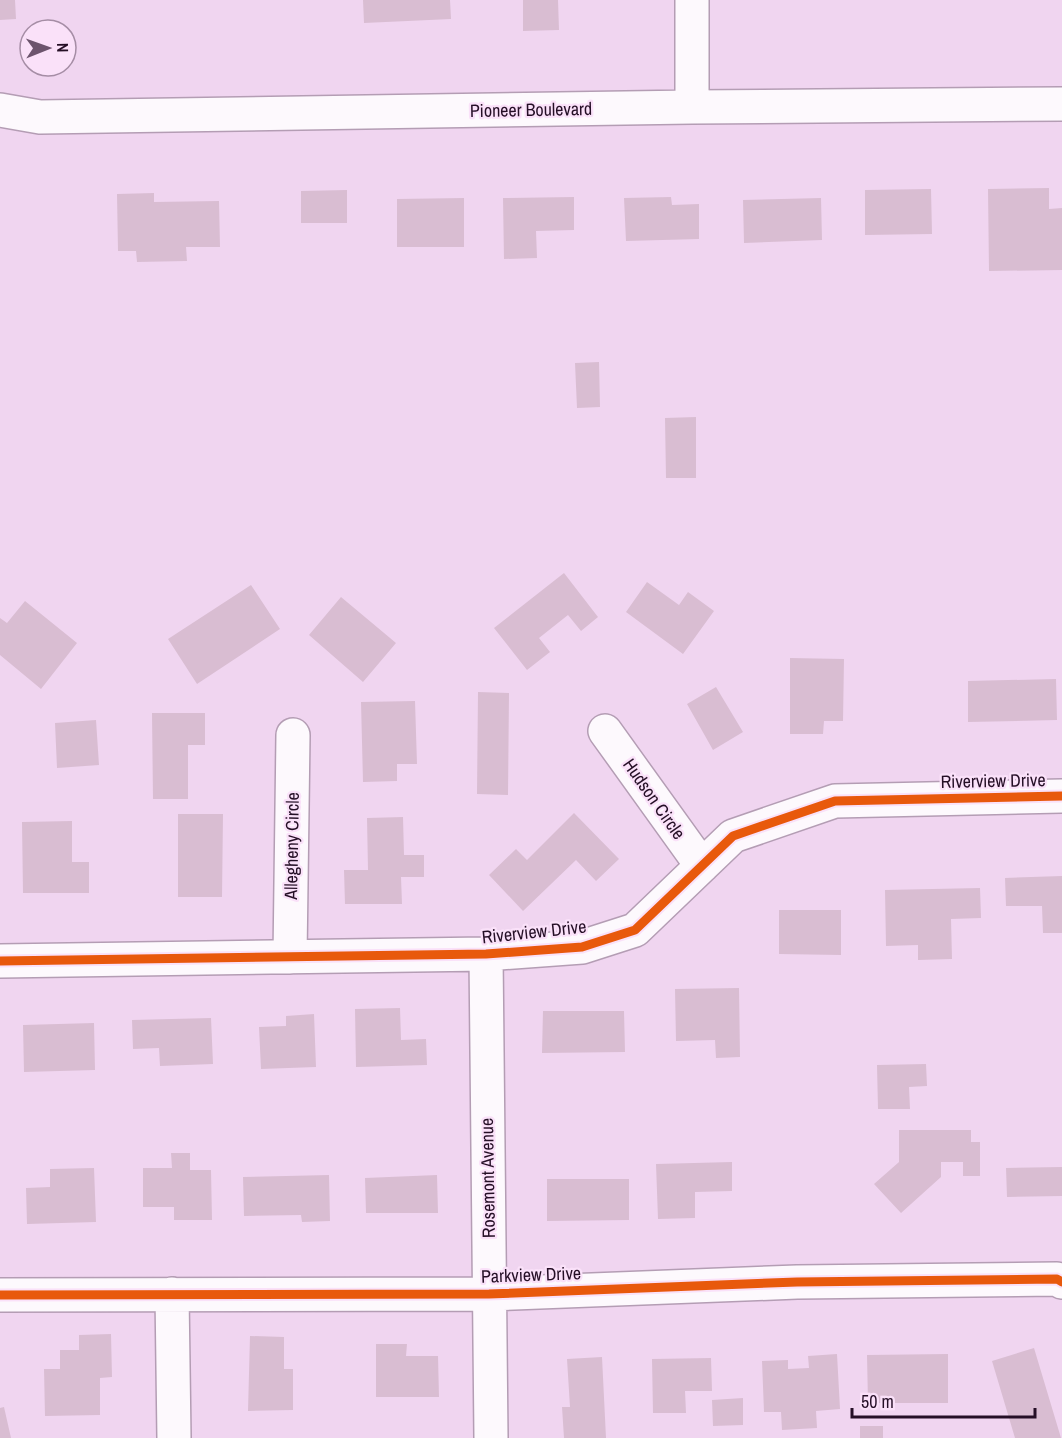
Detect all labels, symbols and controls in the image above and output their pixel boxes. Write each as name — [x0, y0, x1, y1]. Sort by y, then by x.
north arrow — [18, 18, 78, 78]
text: N — [52, 43, 74, 53]
street label: Pioneer Boulevard — [470, 96, 592, 123]
street label: Hudson Circle — [617, 753, 691, 844]
street label: Riverview Drive — [940, 767, 1046, 794]
street label: Allegheny Circle — [278, 792, 305, 901]
street label: Riverview Drive — [480, 914, 587, 949]
street label: Rosemont Avenue — [474, 1118, 501, 1238]
street label: Parkview Drive — [481, 1260, 581, 1289]
scale bar — [852, 1381, 1035, 1419]
text: 50 m — [861, 1389, 894, 1414]

